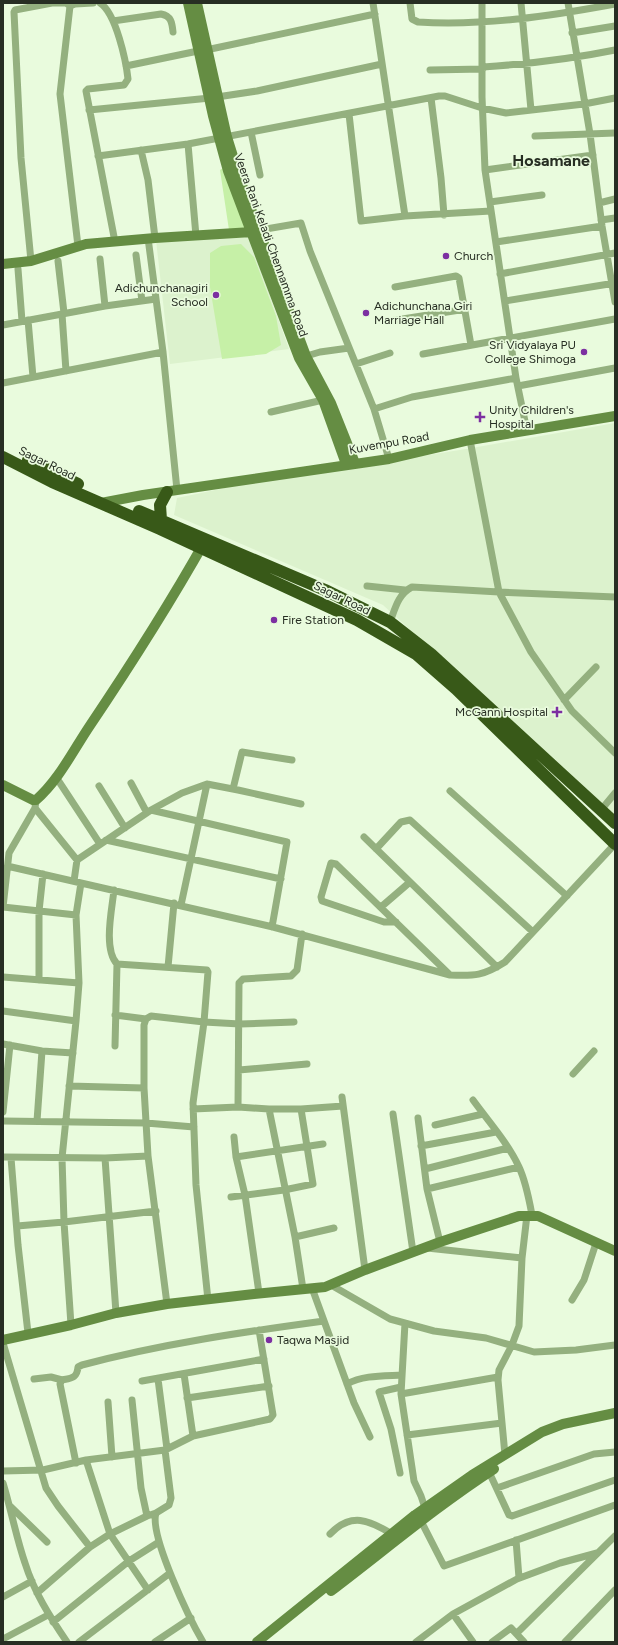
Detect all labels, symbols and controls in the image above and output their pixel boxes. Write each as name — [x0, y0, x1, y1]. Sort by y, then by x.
street label: Veera Rani Keladi Chennamma Road — [231, 151, 311, 339]
district label: Hosamane — [512, 151, 590, 170]
place label: Church — [454, 249, 494, 263]
marker: Church — [441, 251, 451, 261]
place label: Adichunchanagiri School — [115, 281, 208, 309]
marker: Adichunchanagiri School — [211, 290, 221, 300]
place label: Adichunchana Giri Marriage Hall — [374, 299, 472, 327]
marker: Adichunchana Giri Marriage Hall — [361, 308, 371, 318]
place label: Sri Vidyalaya PU College Shimoga — [485, 338, 576, 366]
marker: Sri Vidyalaya PU College Shimoga — [579, 347, 589, 357]
place label: Unity Children's Hospital — [489, 403, 574, 431]
marker: Unity Children's Hospital — [474, 411, 486, 423]
street label: Kuvempu Road — [348, 429, 430, 457]
street label: Sagar Road — [16, 443, 78, 483]
street label: Sagar Road — [311, 578, 373, 618]
place label: Fire Station — [282, 613, 344, 627]
marker: Fire Station — [269, 615, 279, 625]
place label: McGann Hospital — [455, 705, 548, 719]
marker: McGann Hospital — [551, 706, 563, 718]
place label: Taqwa Masjid — [277, 1333, 349, 1347]
marker: Taqwa Masjid — [264, 1335, 274, 1345]

